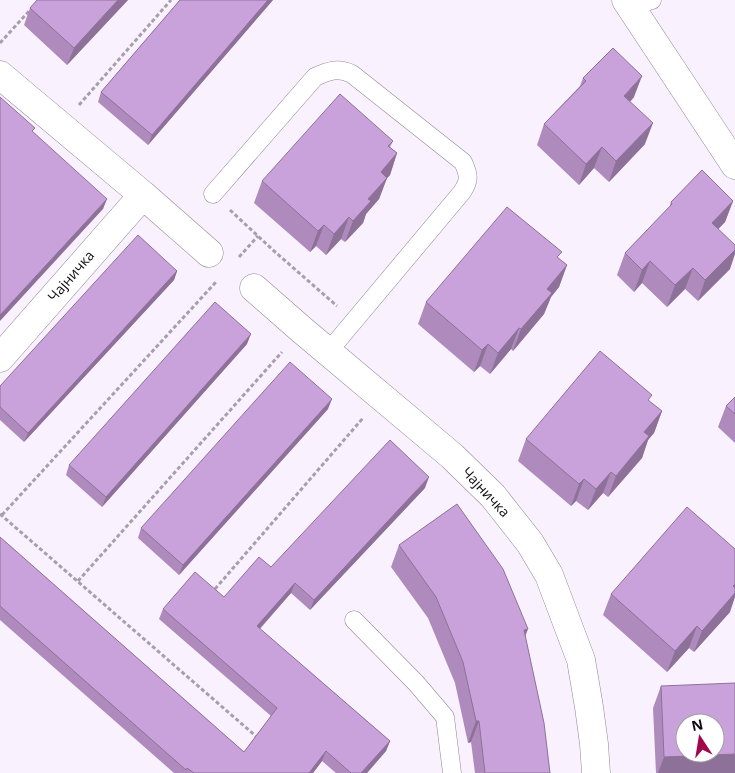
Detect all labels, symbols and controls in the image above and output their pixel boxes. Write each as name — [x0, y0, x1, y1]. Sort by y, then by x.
street label: Чајничка — [43, 246, 98, 305]
street label: Чајничка — [458, 462, 515, 521]
north arrow — [675, 713, 725, 763]
text: N — [690, 714, 705, 735]

